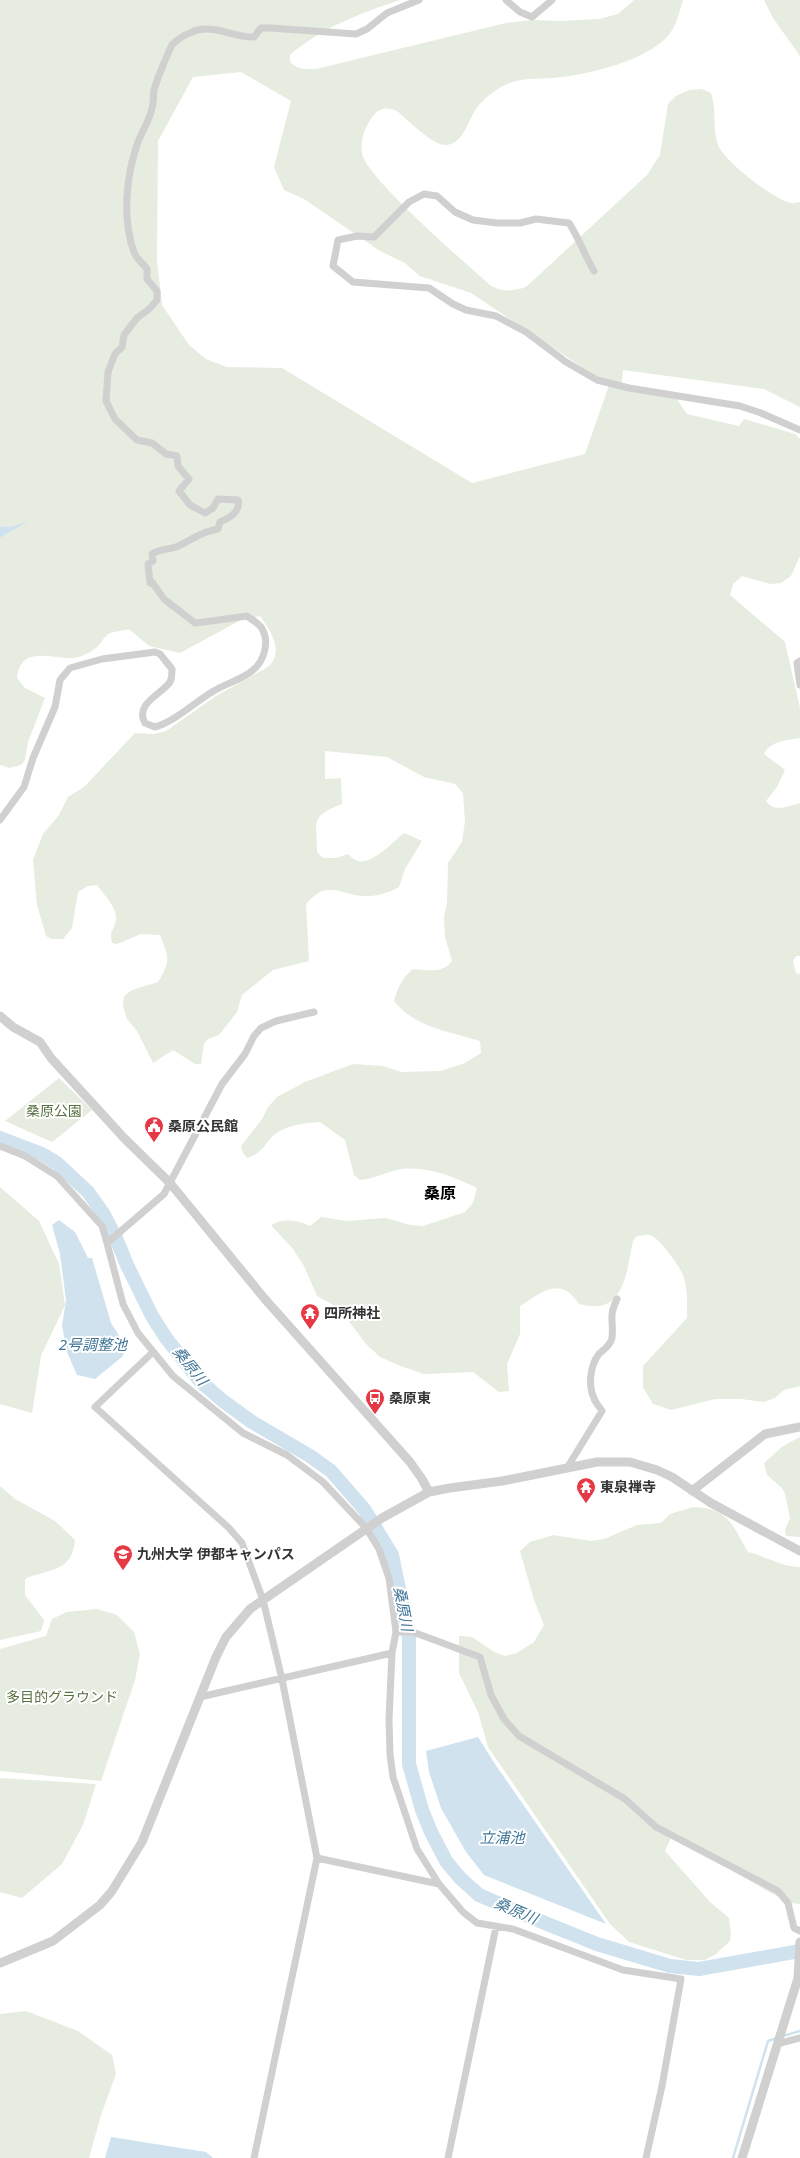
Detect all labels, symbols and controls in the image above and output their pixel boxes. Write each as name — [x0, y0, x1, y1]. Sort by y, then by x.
park label: 桑原公園 — [26, 1101, 82, 1120]
public building icon: 桑原公民館 — [143, 1115, 165, 1143]
place label: 桑原公民館 — [168, 1116, 238, 1135]
district label: 桑原 — [424, 1182, 456, 1204]
temple icon: 四所神社 — [299, 1302, 321, 1330]
place label: 四所神社 — [324, 1303, 380, 1322]
water label: 2号調整池 — [59, 1334, 129, 1354]
water label: 桑原川 — [169, 1342, 214, 1391]
bus stop icon: 桑原東 — [364, 1387, 386, 1415]
place label: 桑原東 — [389, 1388, 431, 1407]
temple icon: 東泉禅寺 — [575, 1476, 597, 1504]
place label: 東泉禅寺 — [600, 1477, 656, 1496]
school or university icon: 九州大学 伊都キャンパス — [112, 1543, 134, 1571]
place label: 九州大学 伊都キャンパス — [137, 1544, 295, 1563]
water label: 桑原川 — [390, 1585, 418, 1635]
park label: 多目的グラウンド — [6, 1687, 118, 1706]
water label: 立浦池 — [479, 1827, 526, 1847]
water label: 桑原川 — [492, 1892, 543, 1929]

